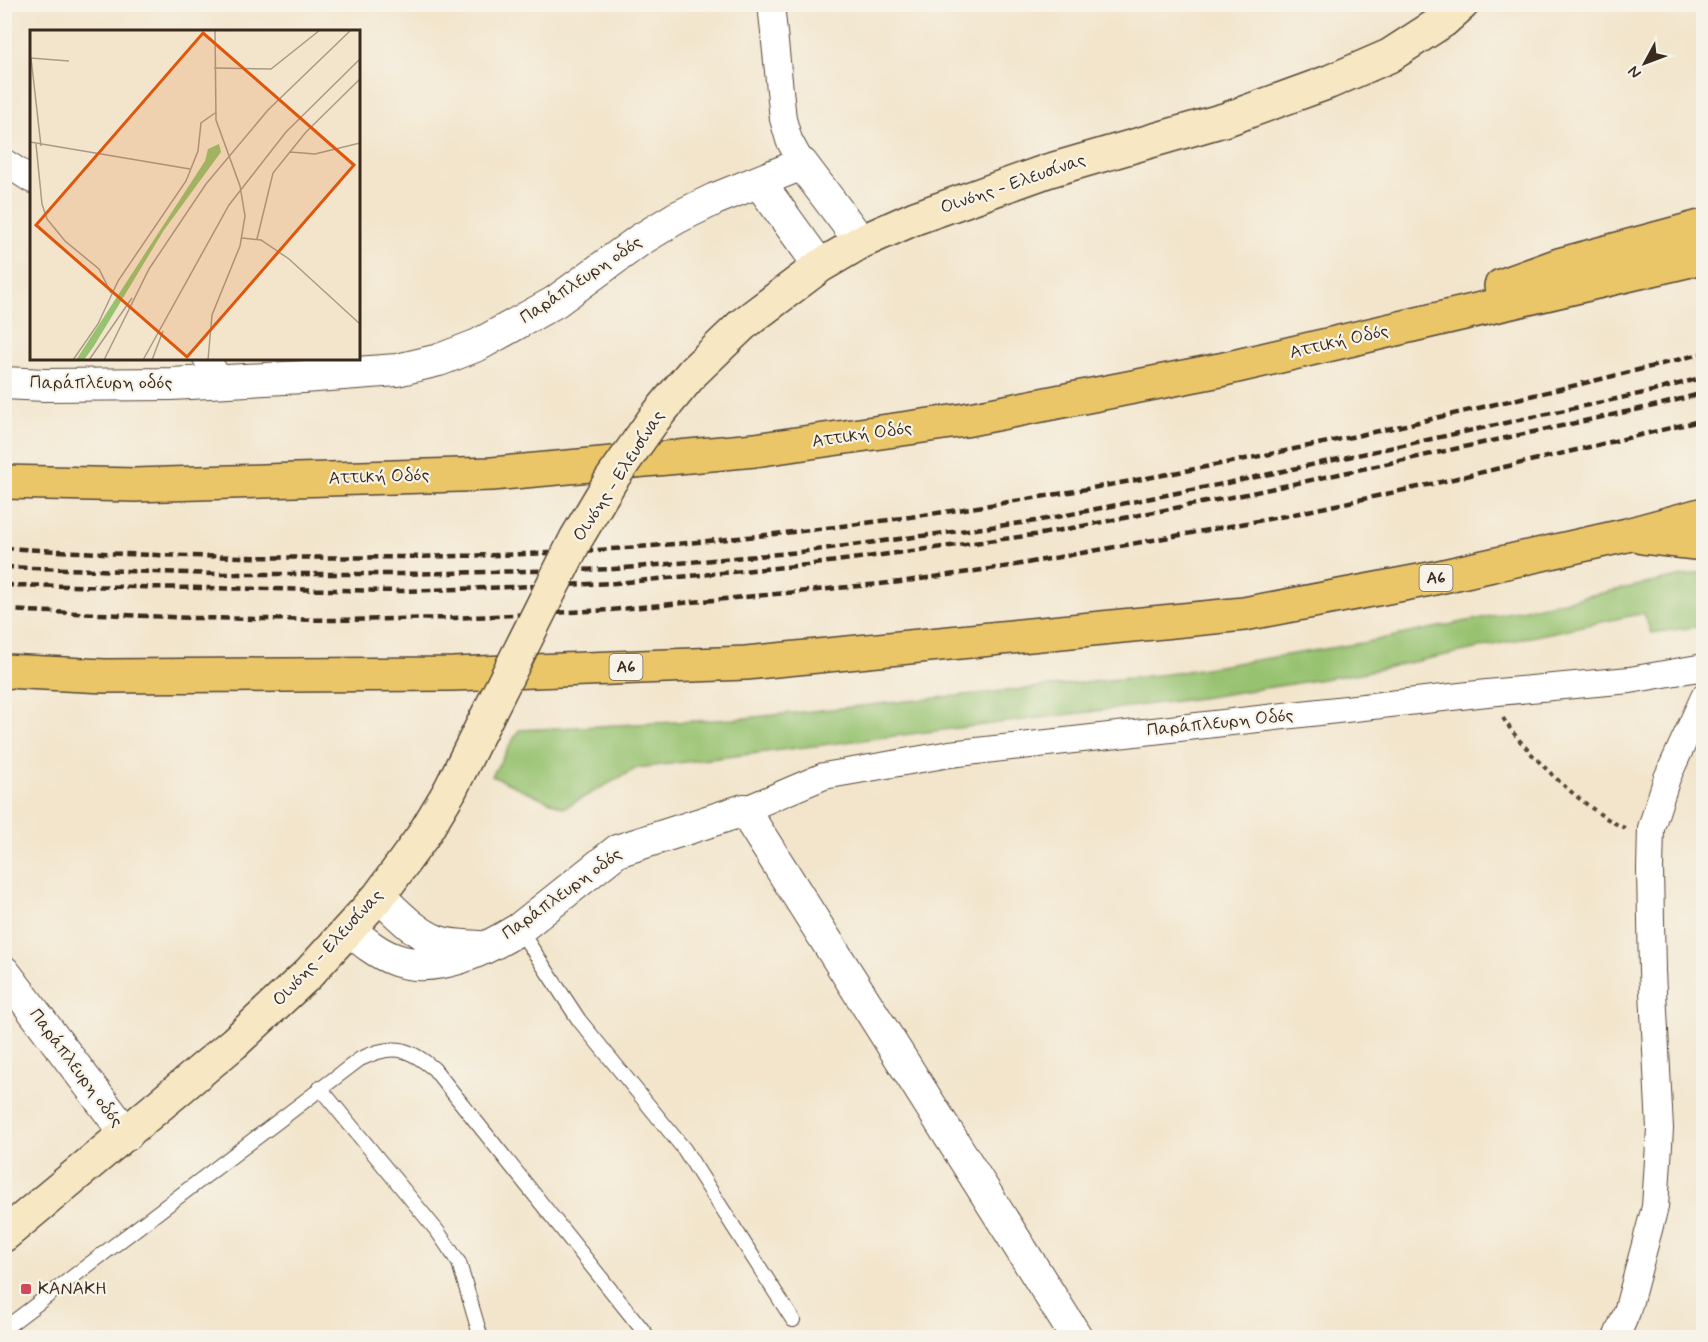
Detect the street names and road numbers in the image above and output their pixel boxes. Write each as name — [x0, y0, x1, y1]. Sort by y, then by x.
street label: Οινόης - Ελευσίνας — [937, 148, 1089, 220]
street label: Παράπλευρη οδός — [515, 230, 647, 330]
street label: Αττική Οδός — [1287, 319, 1391, 365]
street label: Παράπλευρη οδός — [30, 371, 172, 395]
street label: Οινόης - Ελευσίνας — [568, 406, 671, 546]
street label: Αττική Οδός — [810, 416, 914, 454]
street label: Αττική Οδός — [328, 463, 430, 491]
road number: Α6 — [1420, 565, 1452, 591]
road number: Α6 — [610, 654, 642, 680]
street label: Παράπλευρη Οδός — [1145, 703, 1295, 743]
street label: Παράπλευρη οδός — [497, 842, 627, 946]
street label: Οινόης - Ελευσίνας — [267, 884, 389, 1012]
street label: Παράπλευρη οδός — [24, 1004, 129, 1132]

